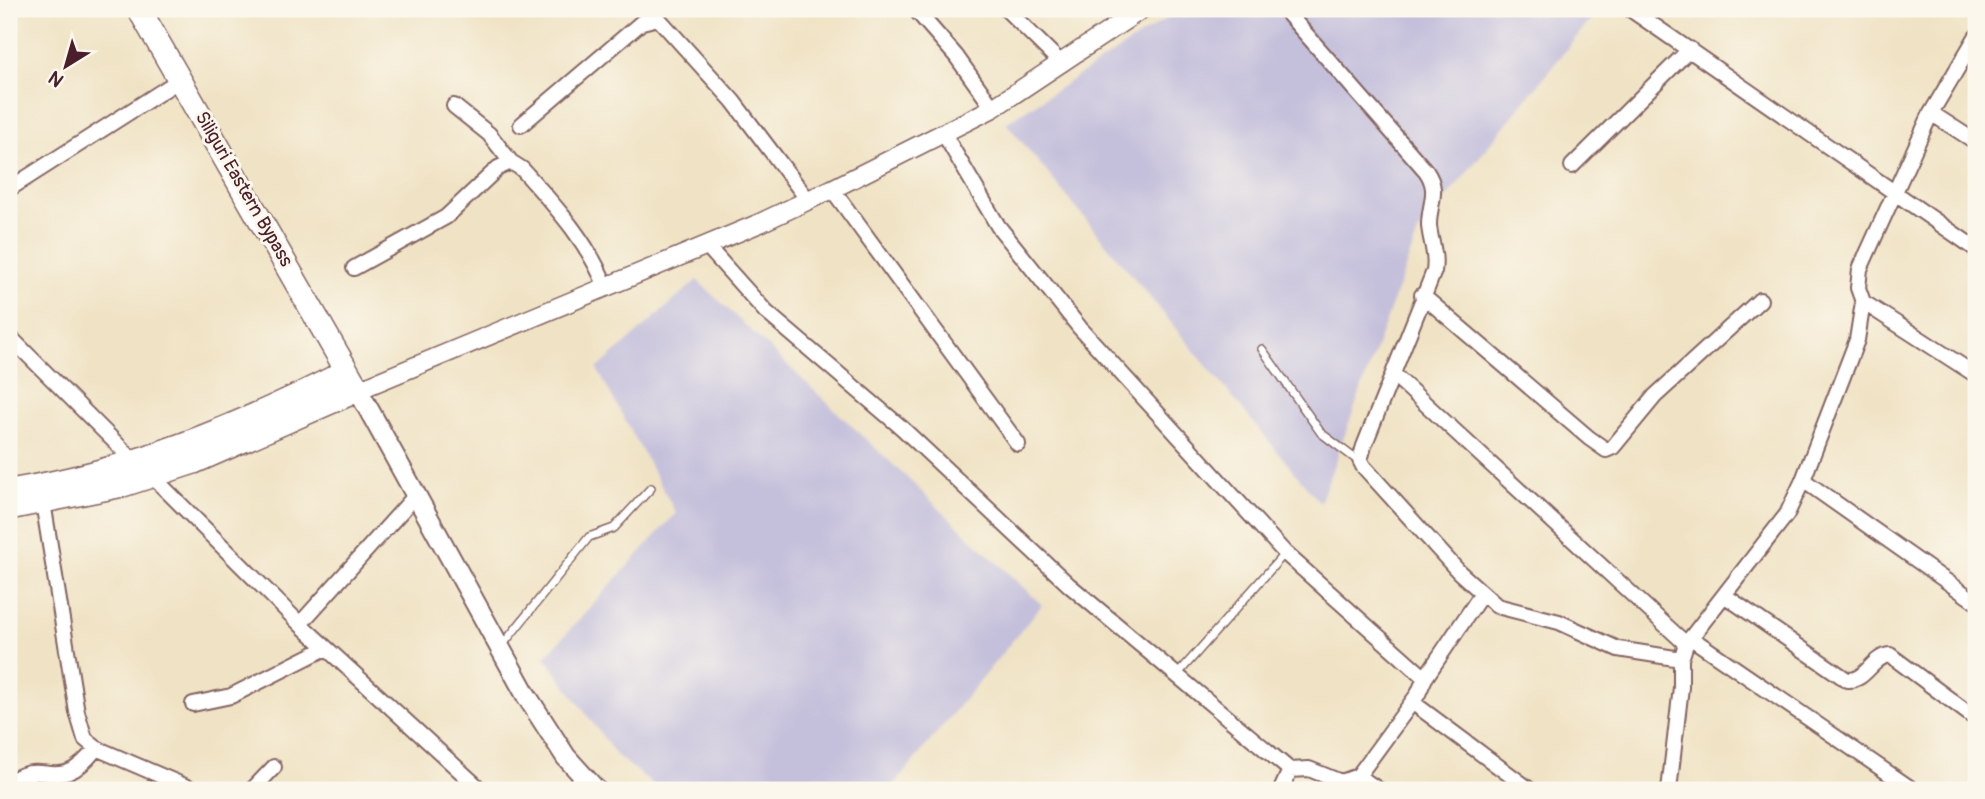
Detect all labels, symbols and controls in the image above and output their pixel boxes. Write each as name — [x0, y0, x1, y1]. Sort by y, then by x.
north arrow — [32, 32, 102, 102]
text: N — [44, 65, 69, 92]
street label: Siliguri Eastern Bypass — [190, 107, 298, 271]

